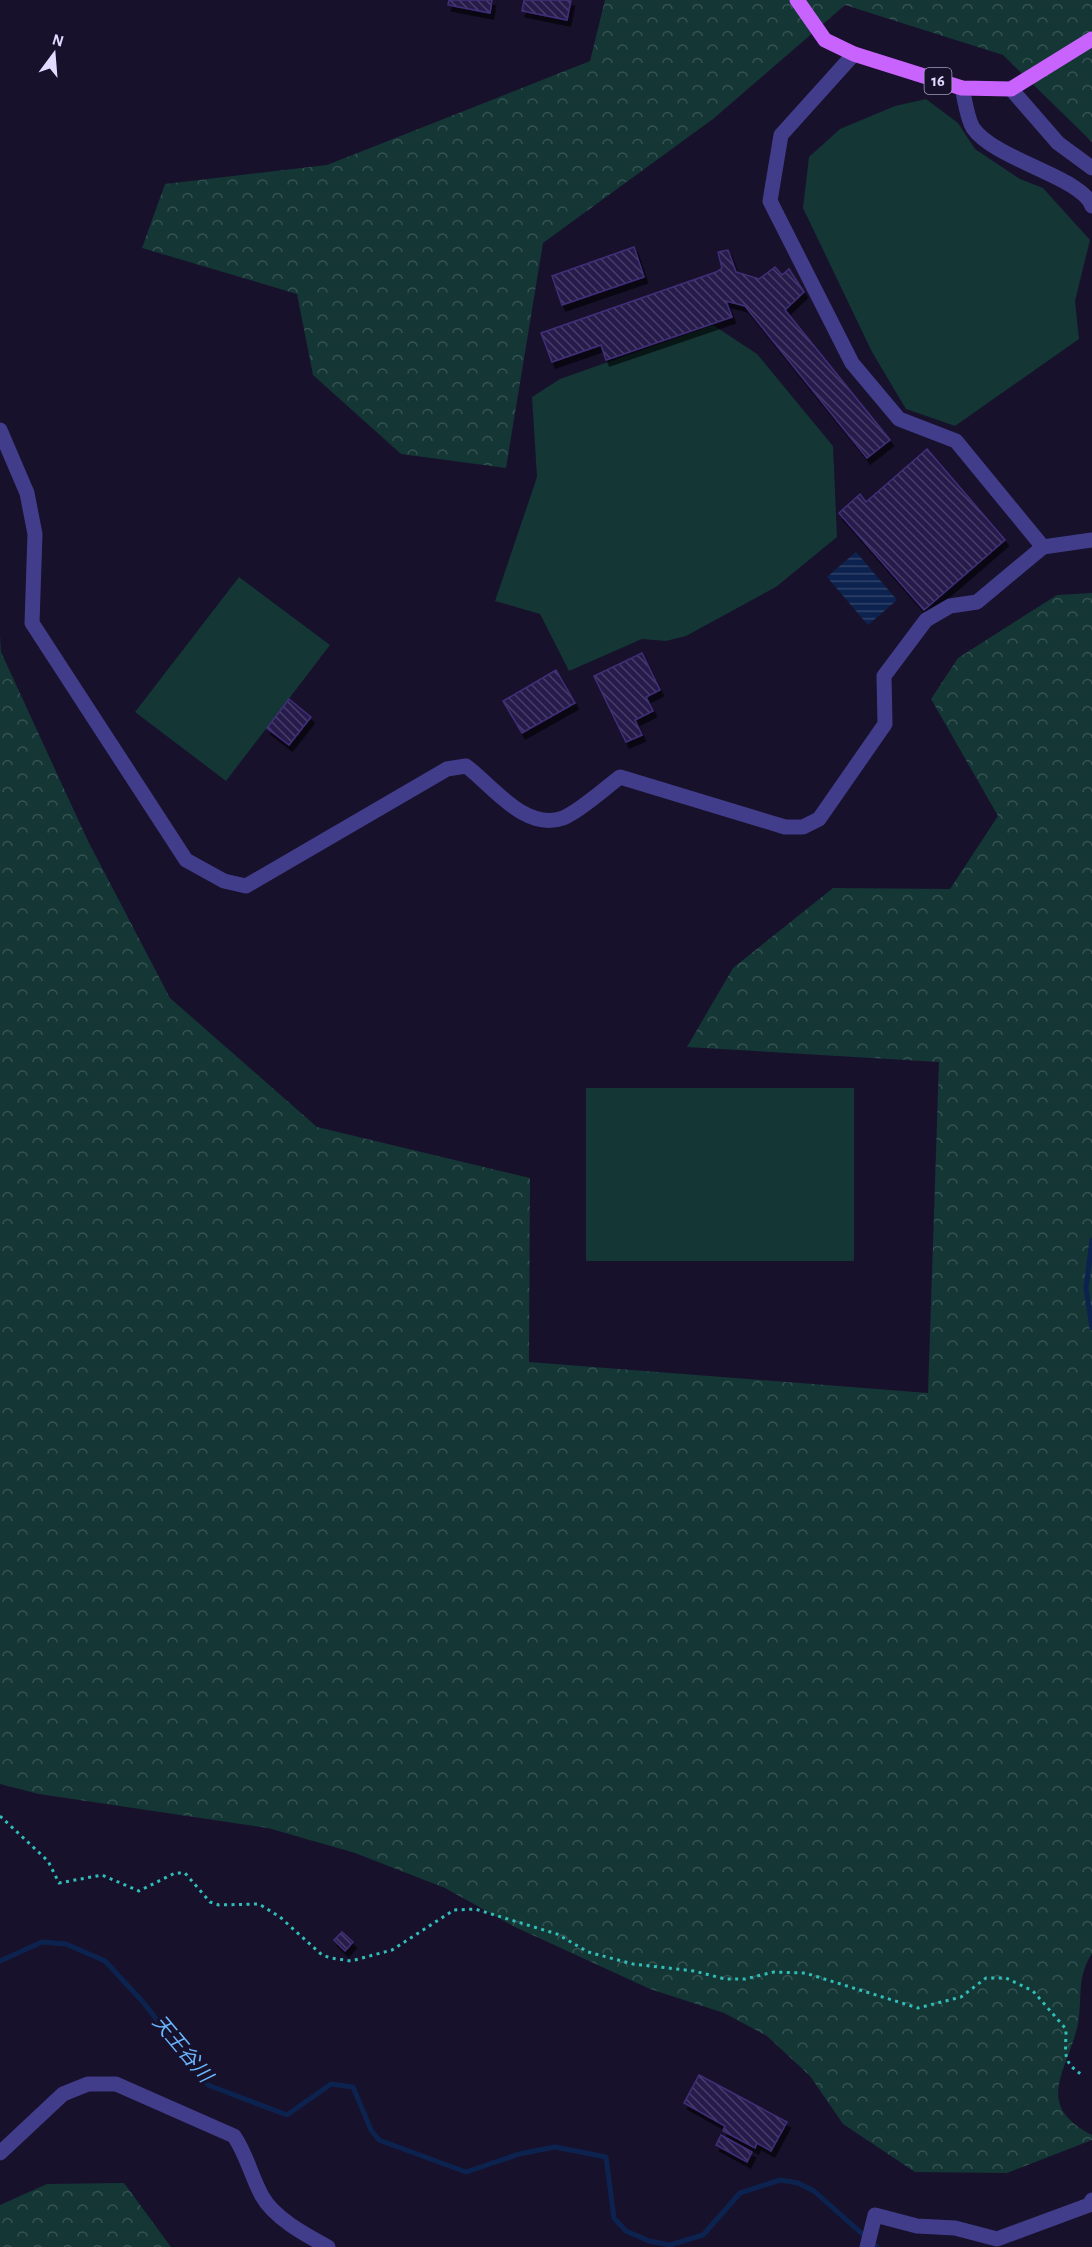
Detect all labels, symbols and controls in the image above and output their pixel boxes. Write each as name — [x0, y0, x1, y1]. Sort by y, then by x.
north arrow — [24, 24, 84, 84]
text: N — [50, 31, 65, 50]
road number: 16 — [924, 68, 952, 94]
water label: 天王谷川 — [149, 2011, 217, 2088]

